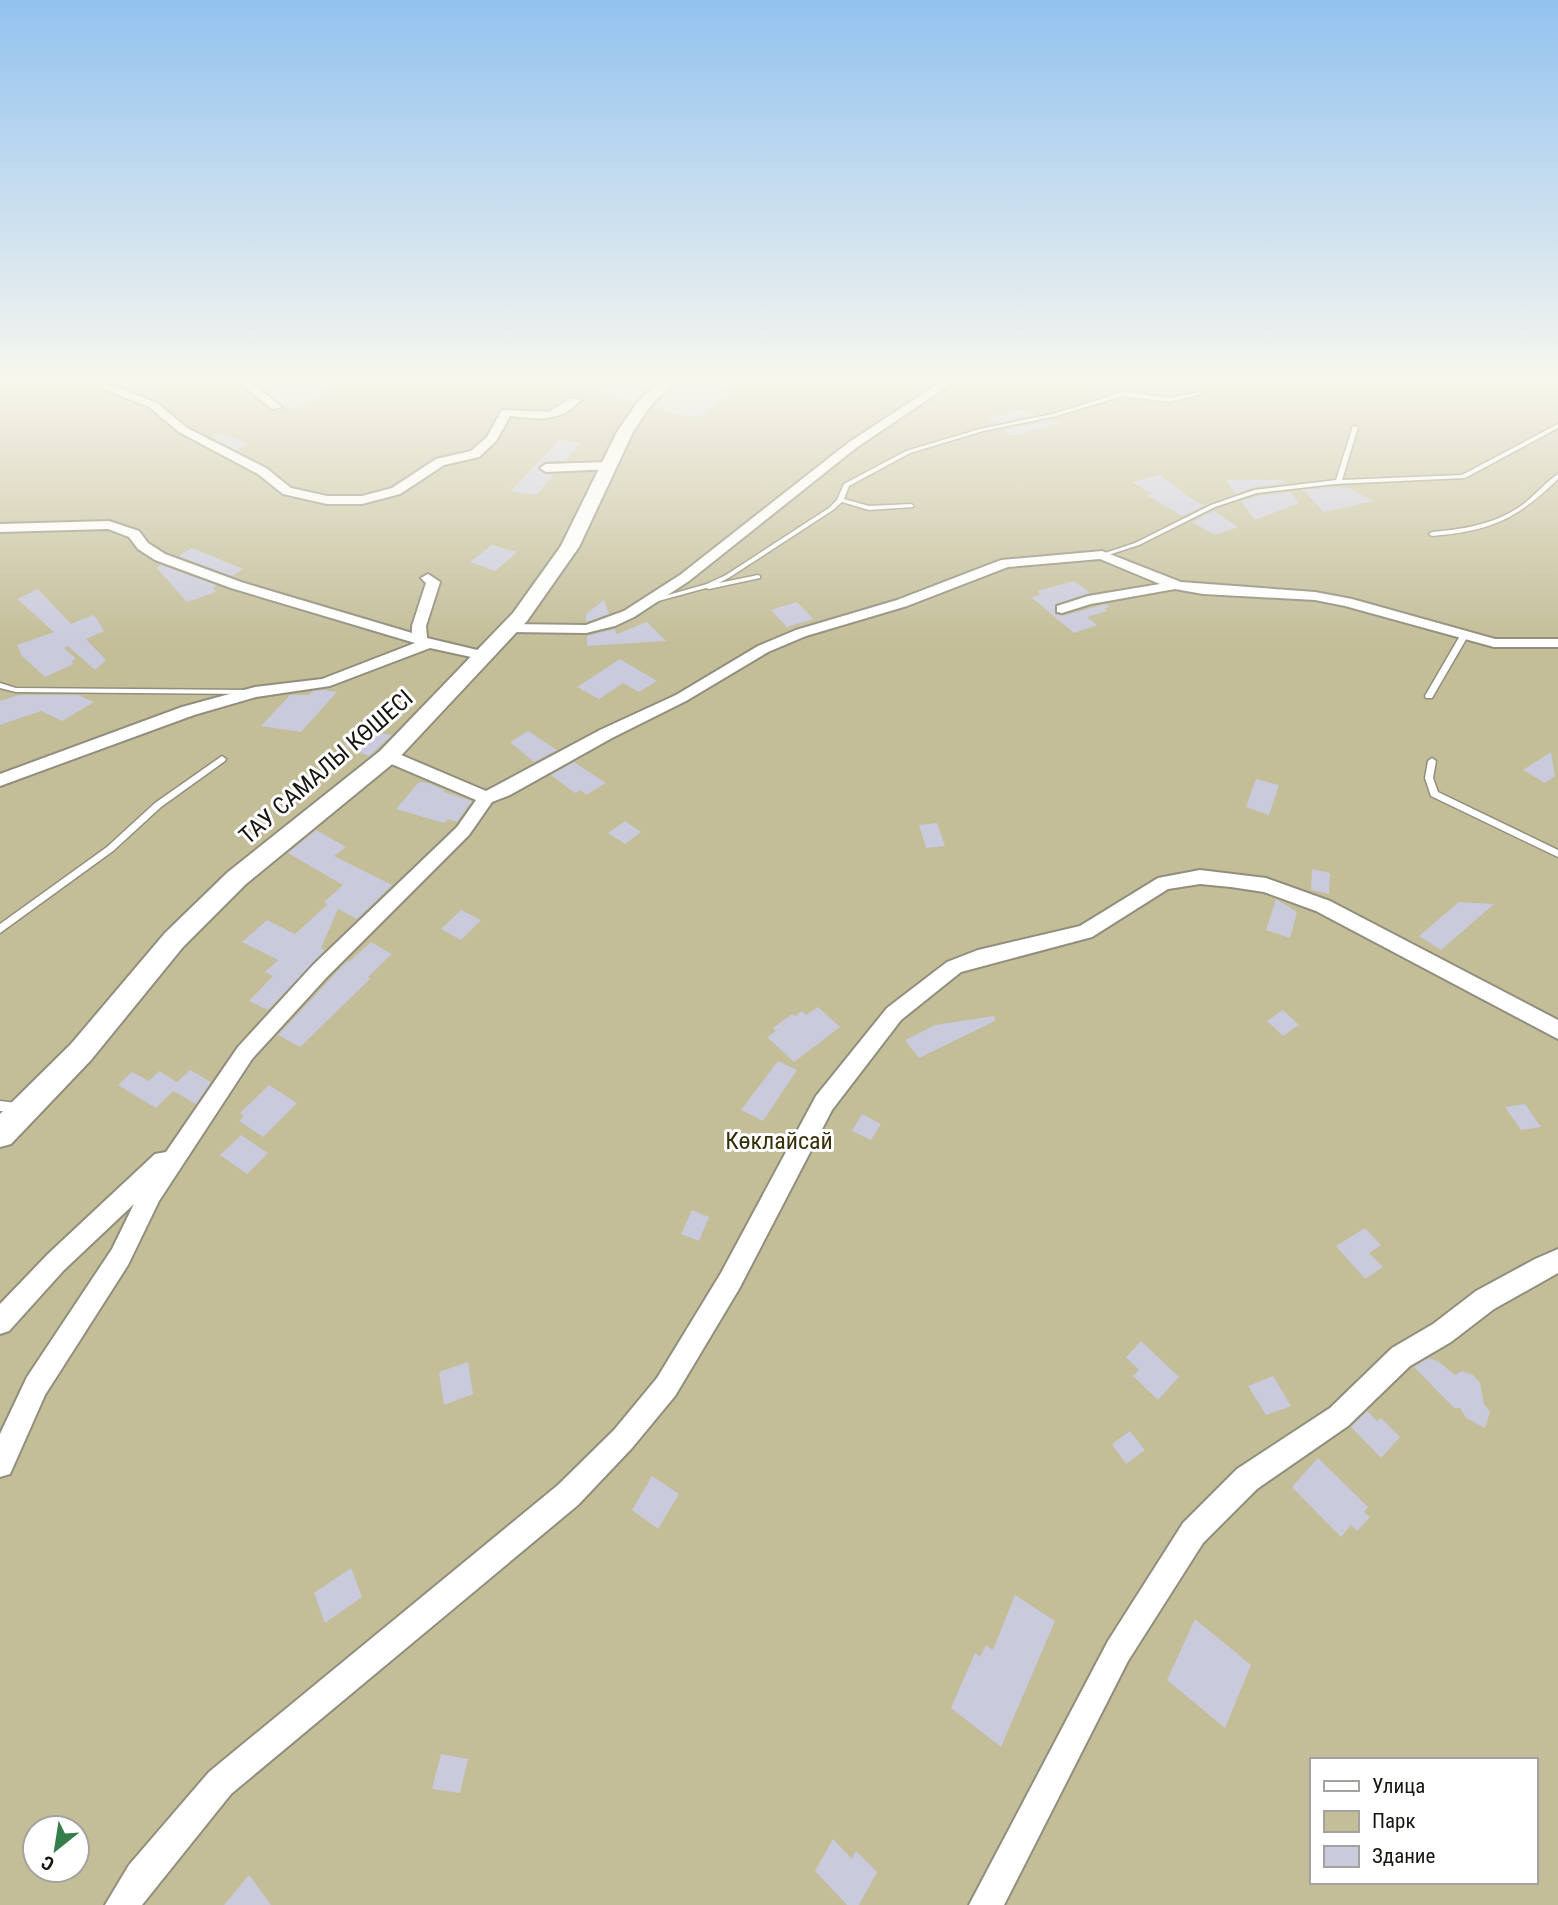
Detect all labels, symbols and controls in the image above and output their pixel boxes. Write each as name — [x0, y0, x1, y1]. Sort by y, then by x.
street label: ТАУ САМАЛЫ КӨШЕСІ — [234, 684, 418, 850]
park label: Көклайсай — [725, 1127, 833, 1155]
legend — [1310, 1758, 1537, 1884]
text: Улица — [1372, 1774, 1425, 1798]
text: Парк — [1372, 1809, 1416, 1833]
north arrow — [21, 1814, 91, 1884]
text: Здание — [1372, 1844, 1436, 1868]
text: С — [37, 1851, 58, 1876]

